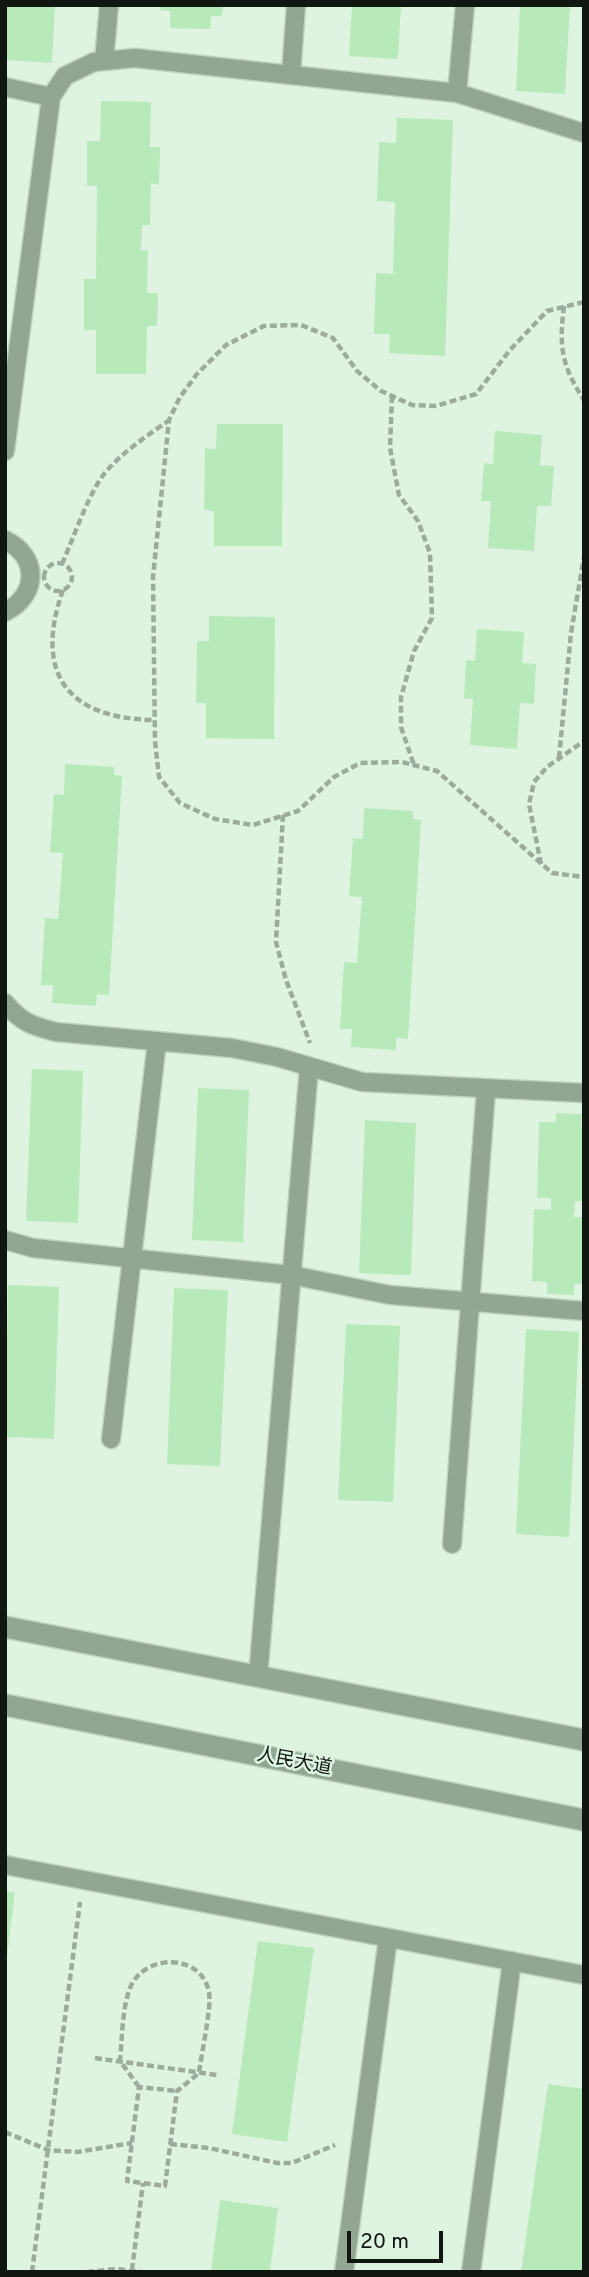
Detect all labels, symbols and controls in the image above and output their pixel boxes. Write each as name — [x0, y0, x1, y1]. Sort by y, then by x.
street label: 人民大道 — [255, 1745, 333, 1781]
scale bar — [351, 2218, 447, 2262]
text: 20 m — [360, 2229, 409, 2256]

